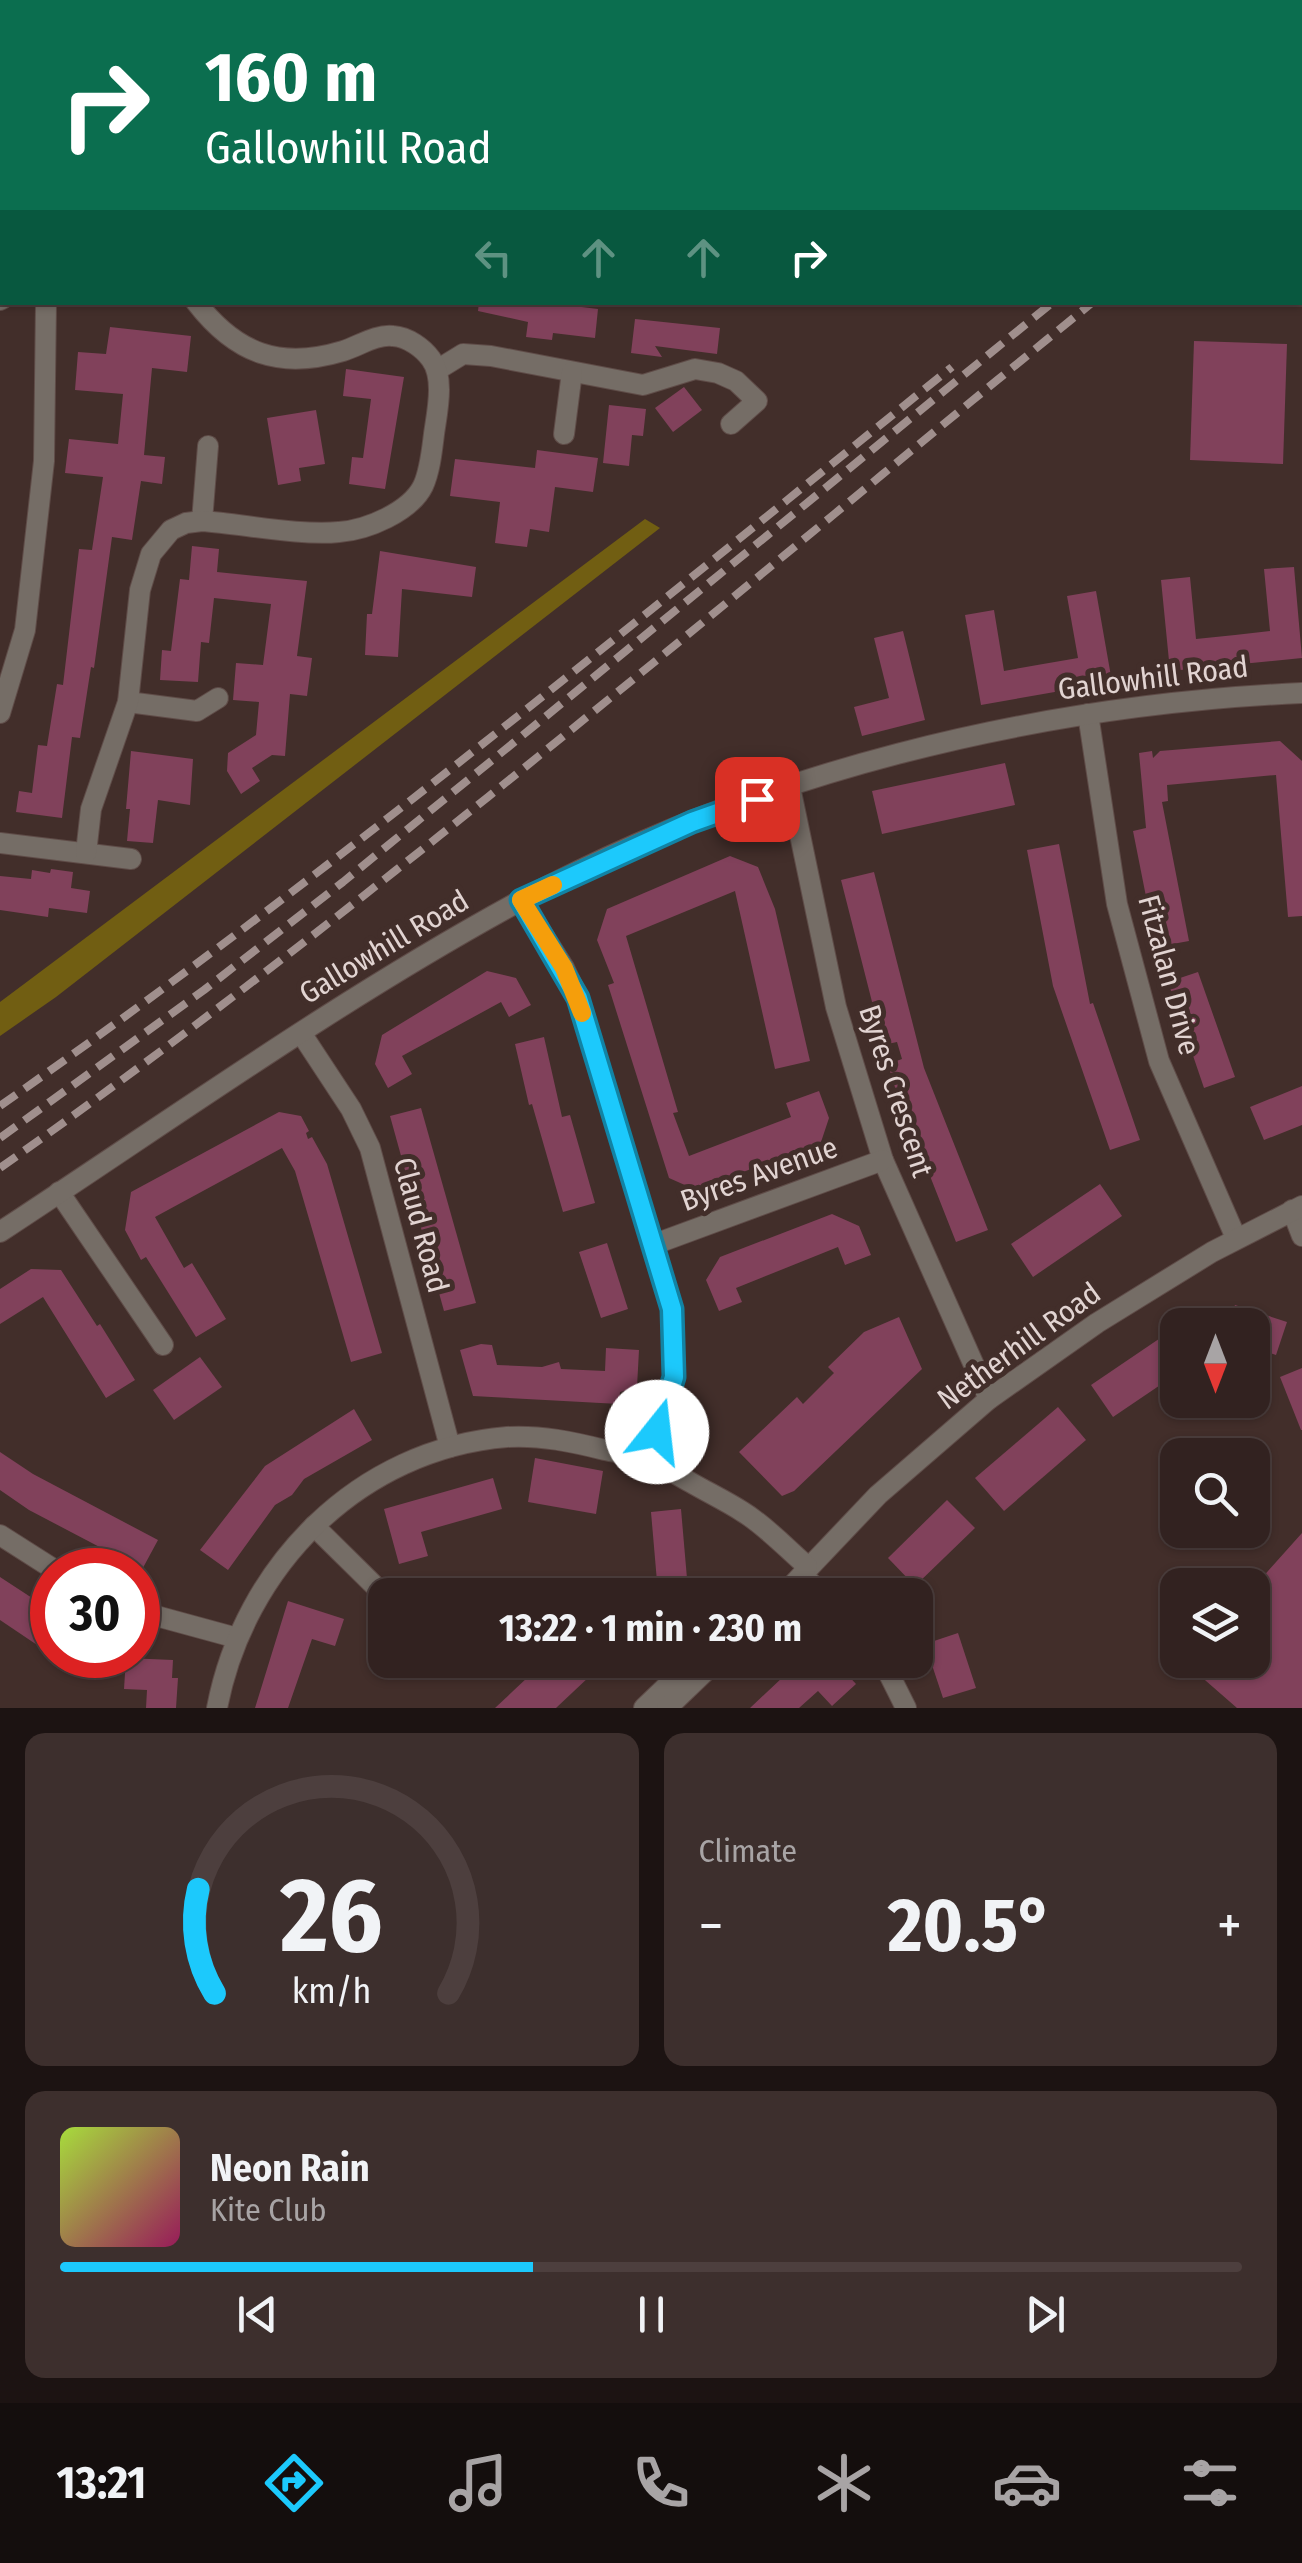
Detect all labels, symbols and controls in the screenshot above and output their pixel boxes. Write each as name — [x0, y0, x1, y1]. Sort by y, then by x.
text: 160 m — [205, 36, 377, 120]
icon: right — [40, 40, 170, 170]
text: Gallowhill Road — [205, 121, 492, 175]
icon: left — [466, 230, 521, 285]
icon: ahead — [571, 230, 626, 285]
icon: ahead — [676, 230, 731, 285]
icon: right — [781, 230, 836, 285]
street label: Gallowhill Road — [1056, 648, 1250, 708]
pin — [715, 757, 800, 842]
icon: arrive — [730, 772, 785, 827]
street label: Gallowhill Road — [293, 882, 475, 1012]
street label: Fitzalan Drive — [1130, 891, 1208, 1059]
street label: Byres Crescent — [851, 1000, 941, 1182]
street label: Byres Avenue — [676, 1129, 842, 1219]
street label: Claud Road — [386, 1153, 456, 1297]
street label: Netherhill Road — [931, 1275, 1107, 1417]
north arrow — [1160, 1308, 1270, 1418]
map controls — [1160, 1308, 1270, 1678]
position arrow — [605, 1380, 709, 1484]
button: search — [1160, 1438, 1270, 1548]
speed limit sign: 30 — [30, 1548, 160, 1678]
button: layers — [1160, 1568, 1270, 1678]
text: 13:22 · 1 min · 230 m — [499, 1605, 802, 1651]
text: Climate — [699, 1832, 797, 1870]
text: 26 — [279, 1854, 383, 1979]
text: 20.5° — [888, 1881, 1053, 1971]
text: − — [699, 1893, 723, 1959]
text: + — [1217, 1893, 1242, 1959]
text: km/h — [292, 1970, 372, 2012]
text: Neon Rain — [210, 2145, 370, 2191]
text: Kite Club — [210, 2191, 326, 2229]
icon: previous — [230, 2287, 285, 2342]
icon: pause — [624, 2287, 679, 2342]
icon: next — [1018, 2287, 1073, 2342]
icon: directions — [259, 2448, 329, 2518]
icon: music — [443, 2448, 513, 2518]
icon: phone — [626, 2448, 696, 2518]
icon: climate — [809, 2448, 879, 2518]
icon: car — [992, 2448, 1062, 2518]
icon: filters — [1175, 2448, 1245, 2518]
text: 13:21 — [57, 2456, 146, 2510]

